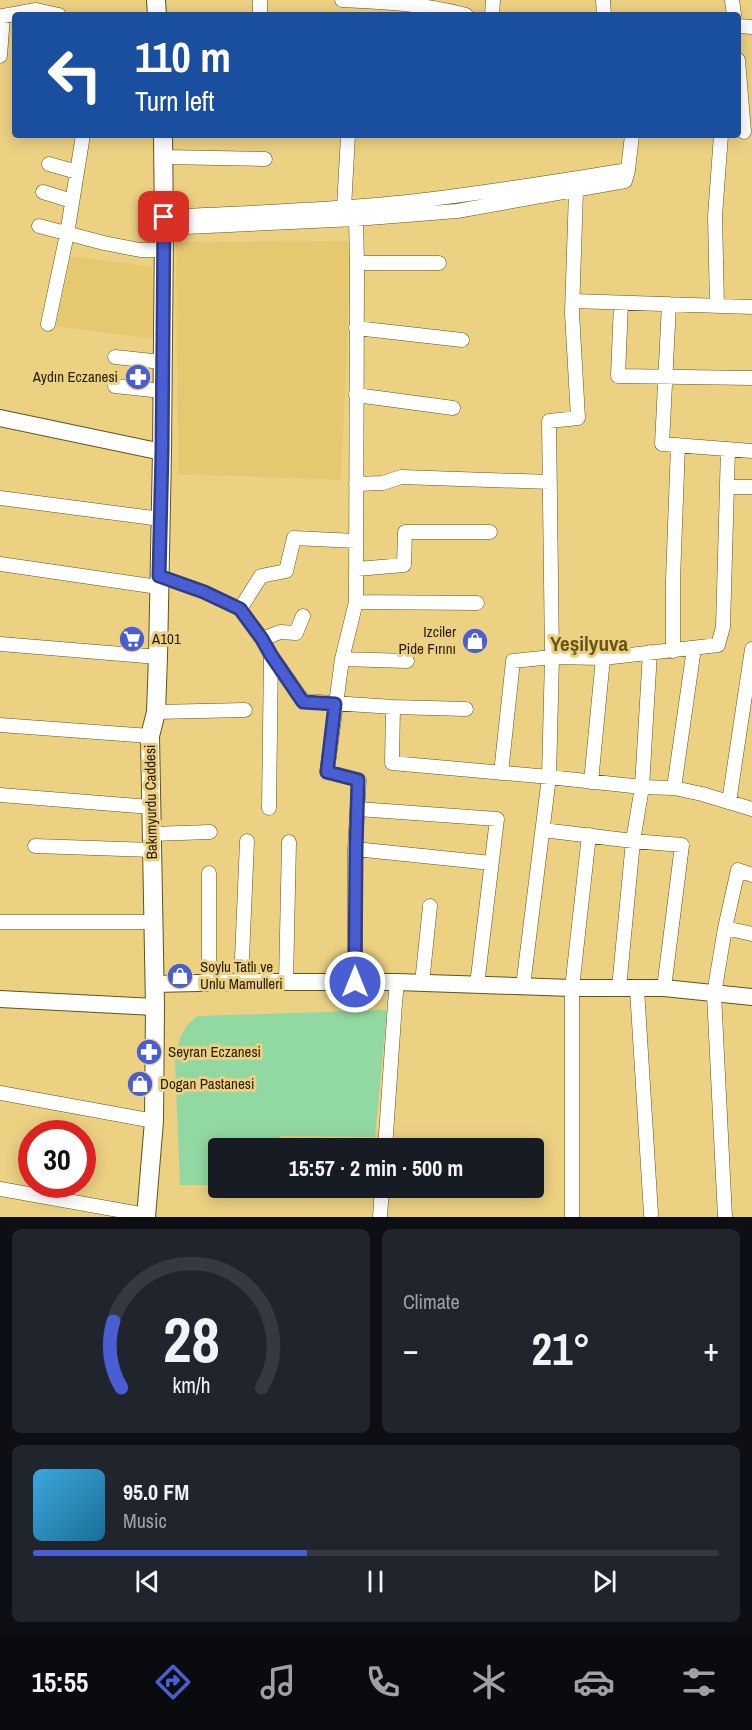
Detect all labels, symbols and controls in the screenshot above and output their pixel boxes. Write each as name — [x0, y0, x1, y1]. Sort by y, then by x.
text: 110 m — [135, 29, 231, 85]
icon: left — [36, 36, 114, 114]
text: Turn left — [135, 83, 214, 119]
pin — [138, 191, 189, 242]
icon: arrive — [147, 200, 180, 233]
pharmacy icon: Aydın Eczanesi — [123, 362, 153, 392]
place label: Aydın Eczanesi — [32, 366, 118, 387]
place label: Izciler Pide Fırını — [399, 621, 456, 659]
supermarket icon: A101 — [117, 624, 147, 654]
shop icon: Izciler Pide Fırını — [460, 626, 490, 656]
place label: A101 — [151, 628, 181, 649]
district label: Yeşilyuva — [550, 629, 629, 658]
street label: Bakımyurdu Caddesi — [139, 744, 162, 860]
position arrow — [323, 950, 387, 1014]
place label: Soylu Tatlı ve Unlu Mamulleri — [200, 956, 283, 994]
shop icon: Soylu Tatlı ve Unlu Mamulleri — [165, 961, 195, 991]
pharmacy icon: Seyran Eczanesi — [134, 1037, 164, 1067]
place label: Seyran Eczanesi — [168, 1041, 261, 1062]
shop icon: Dogan Pastanesi — [125, 1069, 155, 1099]
place label: Dogan Pastanesi — [160, 1073, 254, 1094]
speed limit sign: 30 — [18, 1120, 96, 1198]
text: 15:57 · 2 min · 500 m — [289, 1153, 463, 1183]
text: Climate — [403, 1288, 460, 1315]
text: 28 — [163, 1297, 219, 1381]
text: 21° — [531, 1318, 591, 1379]
text: − — [403, 1327, 419, 1371]
text: + — [703, 1327, 719, 1371]
text: km/h — [172, 1371, 210, 1400]
text: 95.0 FM — [123, 1477, 189, 1507]
text: Music — [123, 1507, 167, 1534]
icon: previous — [131, 1565, 164, 1598]
icon: pause — [359, 1565, 392, 1598]
icon: next — [588, 1565, 621, 1598]
icon: directions — [152, 1661, 194, 1703]
icon: music — [257, 1661, 299, 1703]
icon: phone — [362, 1661, 404, 1703]
icon: climate — [468, 1661, 510, 1703]
icon: car — [573, 1661, 615, 1703]
icon: filters — [678, 1661, 720, 1703]
text: 15:55 — [32, 1664, 88, 1700]

